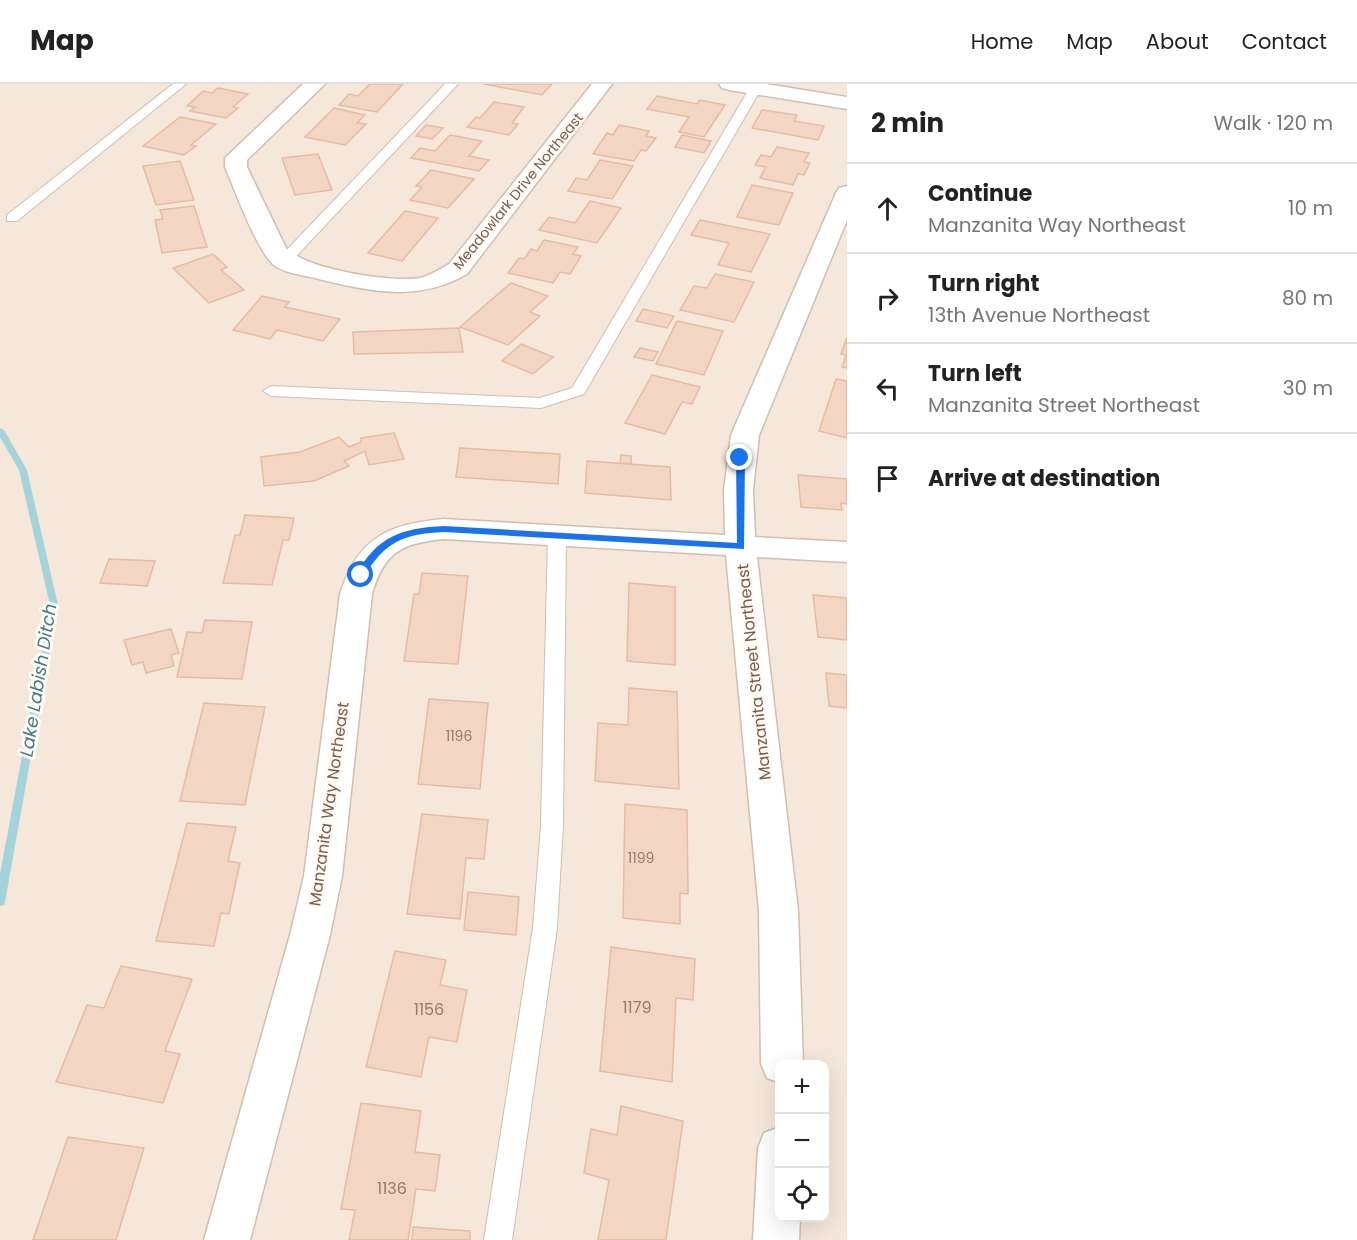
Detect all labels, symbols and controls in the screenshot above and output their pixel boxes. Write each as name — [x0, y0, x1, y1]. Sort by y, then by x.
text: Map — [30, 21, 94, 60]
text: Home — [971, 27, 1033, 56]
text: Map — [1066, 27, 1113, 56]
text: About — [1146, 27, 1209, 56]
text: Contact — [1242, 27, 1327, 56]
text: 2 min — [871, 105, 944, 141]
street label: Meadowlark Drive Northeast — [448, 108, 588, 274]
text: Walk · 120 m — [1213, 109, 1333, 137]
text: Continue — [928, 178, 1032, 209]
icon: ahead — [871, 192, 904, 225]
text: 10 m — [1288, 194, 1333, 222]
text: Manzanita Way Northeast — [928, 211, 1186, 239]
text: Turn right — [928, 268, 1039, 299]
icon: right — [871, 282, 904, 315]
text: 80 m — [1282, 284, 1333, 312]
text: 13th Avenue Northeast — [928, 301, 1150, 329]
text: Turn left — [928, 358, 1022, 389]
icon: left — [871, 372, 904, 405]
text: 30 m — [1283, 374, 1333, 402]
text: Manzanita Street Northeast — [928, 391, 1200, 419]
route end — [726, 444, 752, 470]
icon: arrive — [871, 462, 904, 495]
text: Arrive at destination — [928, 463, 1160, 494]
route start — [347, 561, 373, 587]
street label: Manzanita Street Northeast — [731, 562, 777, 781]
water label: Lake Labish Ditch — [14, 602, 62, 758]
street label: Manzanita Way Northeast — [303, 700, 355, 908]
house number: 1196 — [446, 726, 472, 746]
house number: 1199 — [628, 848, 654, 868]
house number: 1179 — [622, 996, 652, 1019]
house number: 1156 — [414, 998, 444, 1021]
map controls — [775, 1060, 829, 1222]
button: + — [775, 1060, 829, 1114]
button: − — [775, 1114, 829, 1168]
button: locate — [775, 1168, 829, 1222]
house number: 1136 — [377, 1177, 407, 1200]

